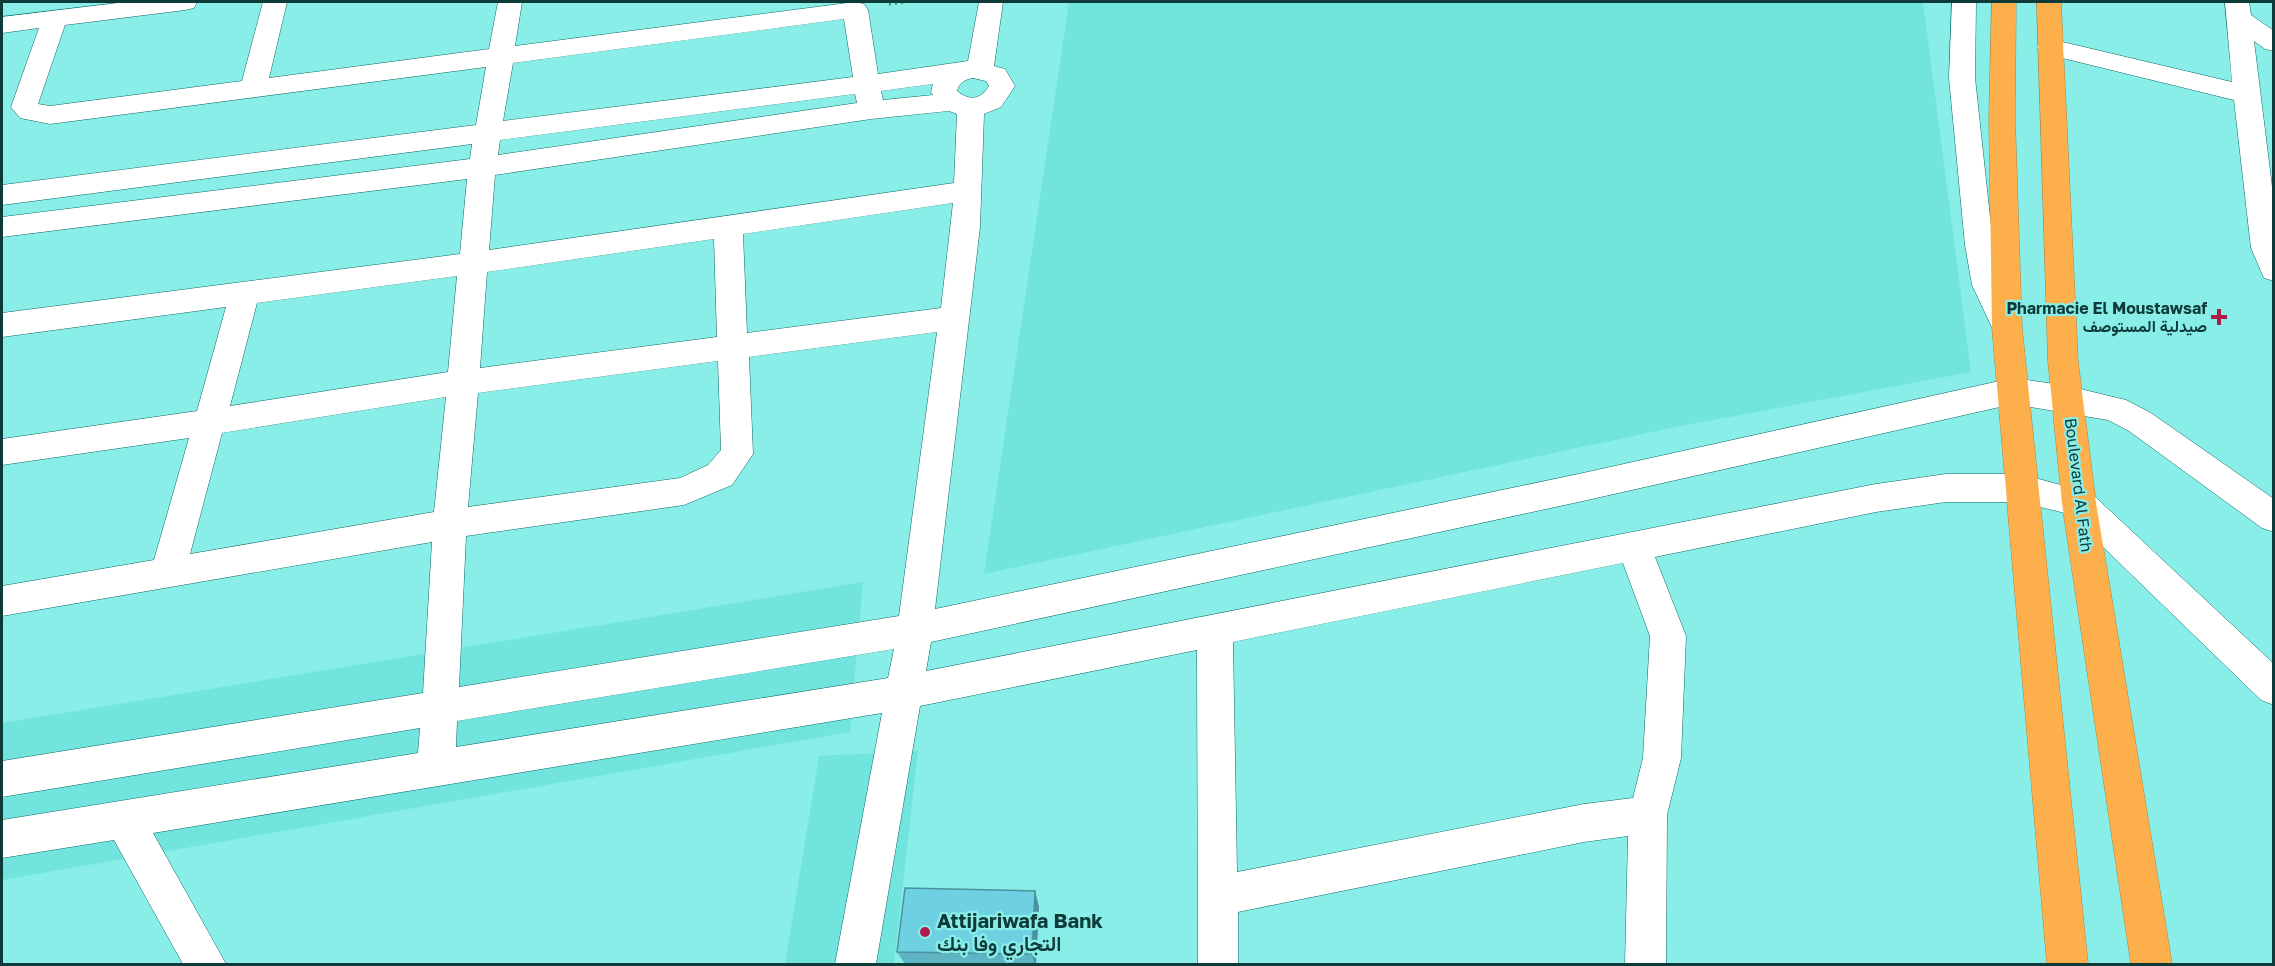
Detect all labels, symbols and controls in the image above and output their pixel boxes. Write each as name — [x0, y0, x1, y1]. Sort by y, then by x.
place label: Pharmacie El Moustawsaf صيدلية المستوصف — [2006, 298, 2207, 337]
marker: Pharmacie El Moustawsaf صيدلية المستوصف — [2212, 310, 2226, 324]
street label: Boulevard Al Fath — [2061, 417, 2097, 553]
place label: Attijariwafa Bank التجاري وفا بنك — [937, 908, 1103, 961]
marker: Attijariwafa Bank التجاري وفا بنك — [918, 925, 932, 939]

